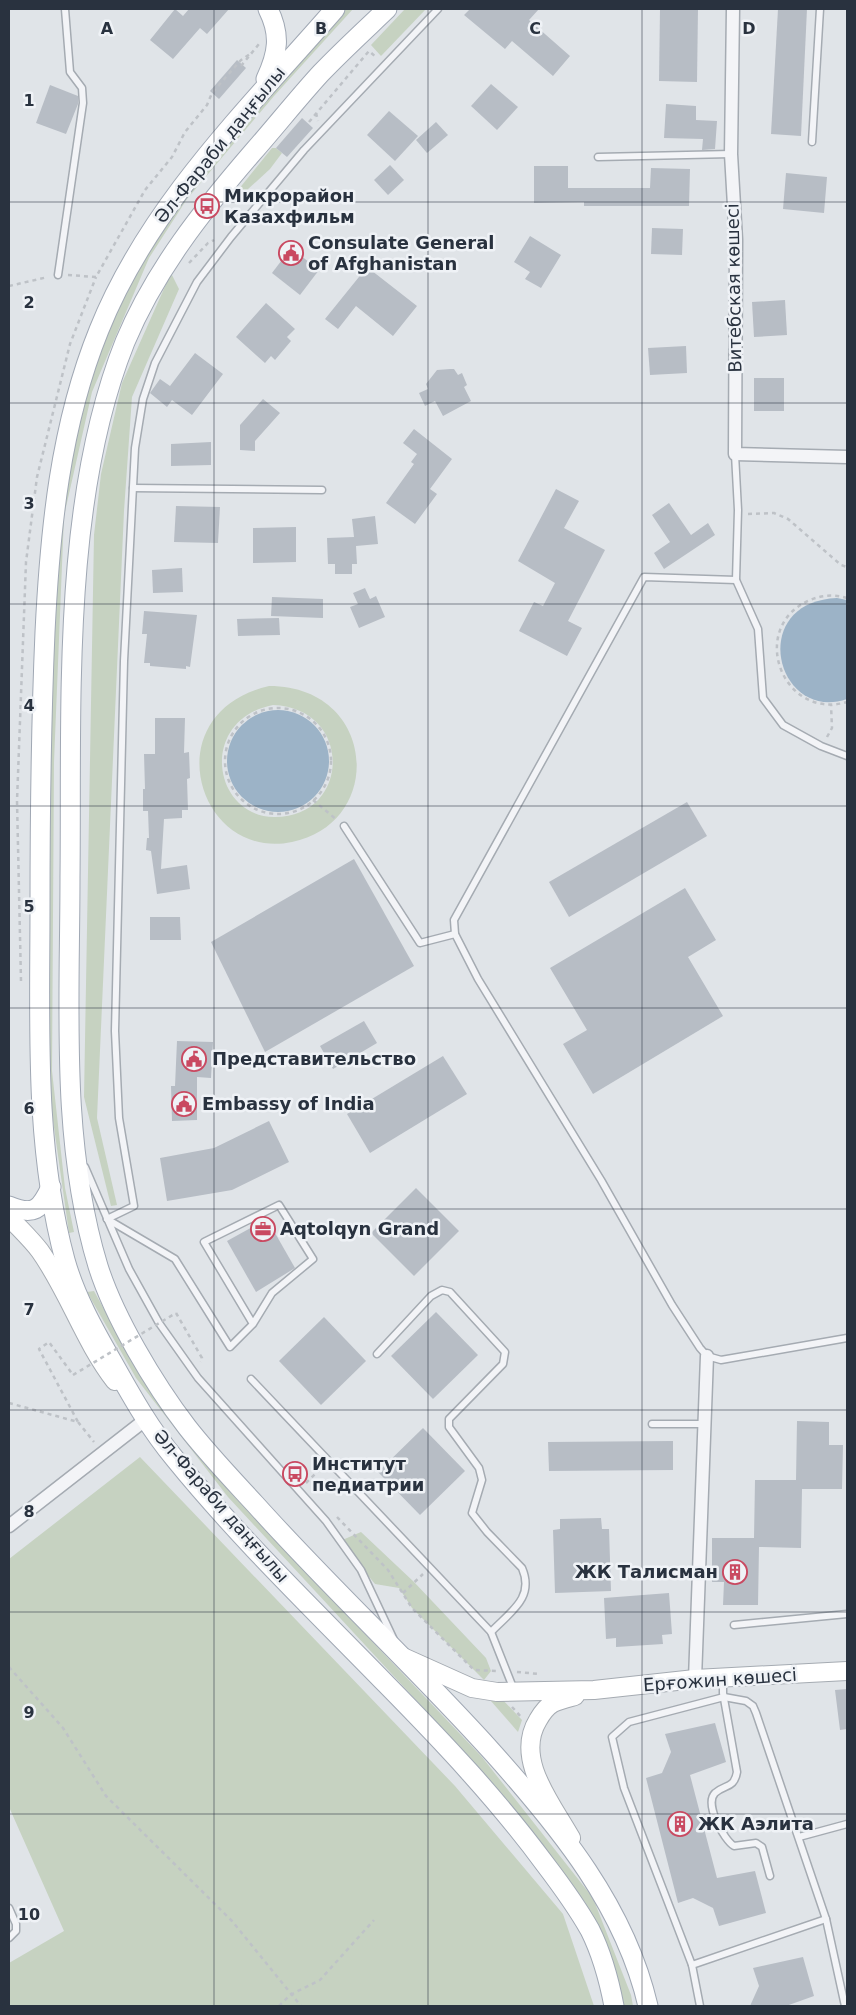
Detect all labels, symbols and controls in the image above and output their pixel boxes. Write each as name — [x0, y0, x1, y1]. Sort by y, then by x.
text: A — [101, 19, 114, 38]
text: B — [315, 19, 327, 38]
text: C — [529, 19, 541, 38]
text: D — [742, 19, 756, 38]
street label: Әл-Фараби даңғылы — [150, 62, 289, 227]
text: 1 — [23, 91, 35, 110]
place label: Микрорайон Казахфильм — [224, 185, 355, 227]
bus stop icon: Микрорайон Казахфильм — [194, 193, 220, 219]
street label: Витебская көшесі — [722, 203, 745, 373]
place label: Consulate General of Afghanistan — [308, 232, 495, 274]
public building icon: Consulate General of Afghanistan — [278, 240, 304, 266]
text: 2 — [23, 293, 35, 312]
text: 3 — [23, 494, 35, 513]
text: 4 — [23, 696, 35, 715]
text: 5 — [23, 897, 35, 916]
public building icon: Представительство — [181, 1046, 207, 1072]
place label: Представительство — [212, 1048, 416, 1069]
public building icon: Embassy of India — [171, 1091, 197, 1117]
place label: Embassy of India — [202, 1093, 375, 1114]
text: 6 — [23, 1099, 35, 1118]
office icon: Aqtolqyn Grand — [250, 1216, 276, 1242]
place label: Aqtolqyn Grand — [280, 1218, 439, 1239]
text: 7 — [23, 1300, 35, 1319]
street label: Әл-Фараби даңғылы — [149, 1425, 293, 1586]
place label: Институт педиатрии — [312, 1453, 424, 1495]
bus stop icon: Институт педиатрии — [282, 1461, 308, 1487]
text: 8 — [23, 1502, 35, 1521]
building icon: ЖК Талисман — [722, 1559, 748, 1585]
place label: ЖК Талисман — [575, 1561, 718, 1582]
street label: Ерғожин көшесі — [642, 1664, 798, 1695]
text: 9 — [23, 1703, 35, 1722]
building icon: ЖК Аэлита — [667, 1811, 693, 1837]
place label: ЖК Аэлита — [698, 1813, 814, 1834]
text: 10 — [18, 1905, 40, 1924]

